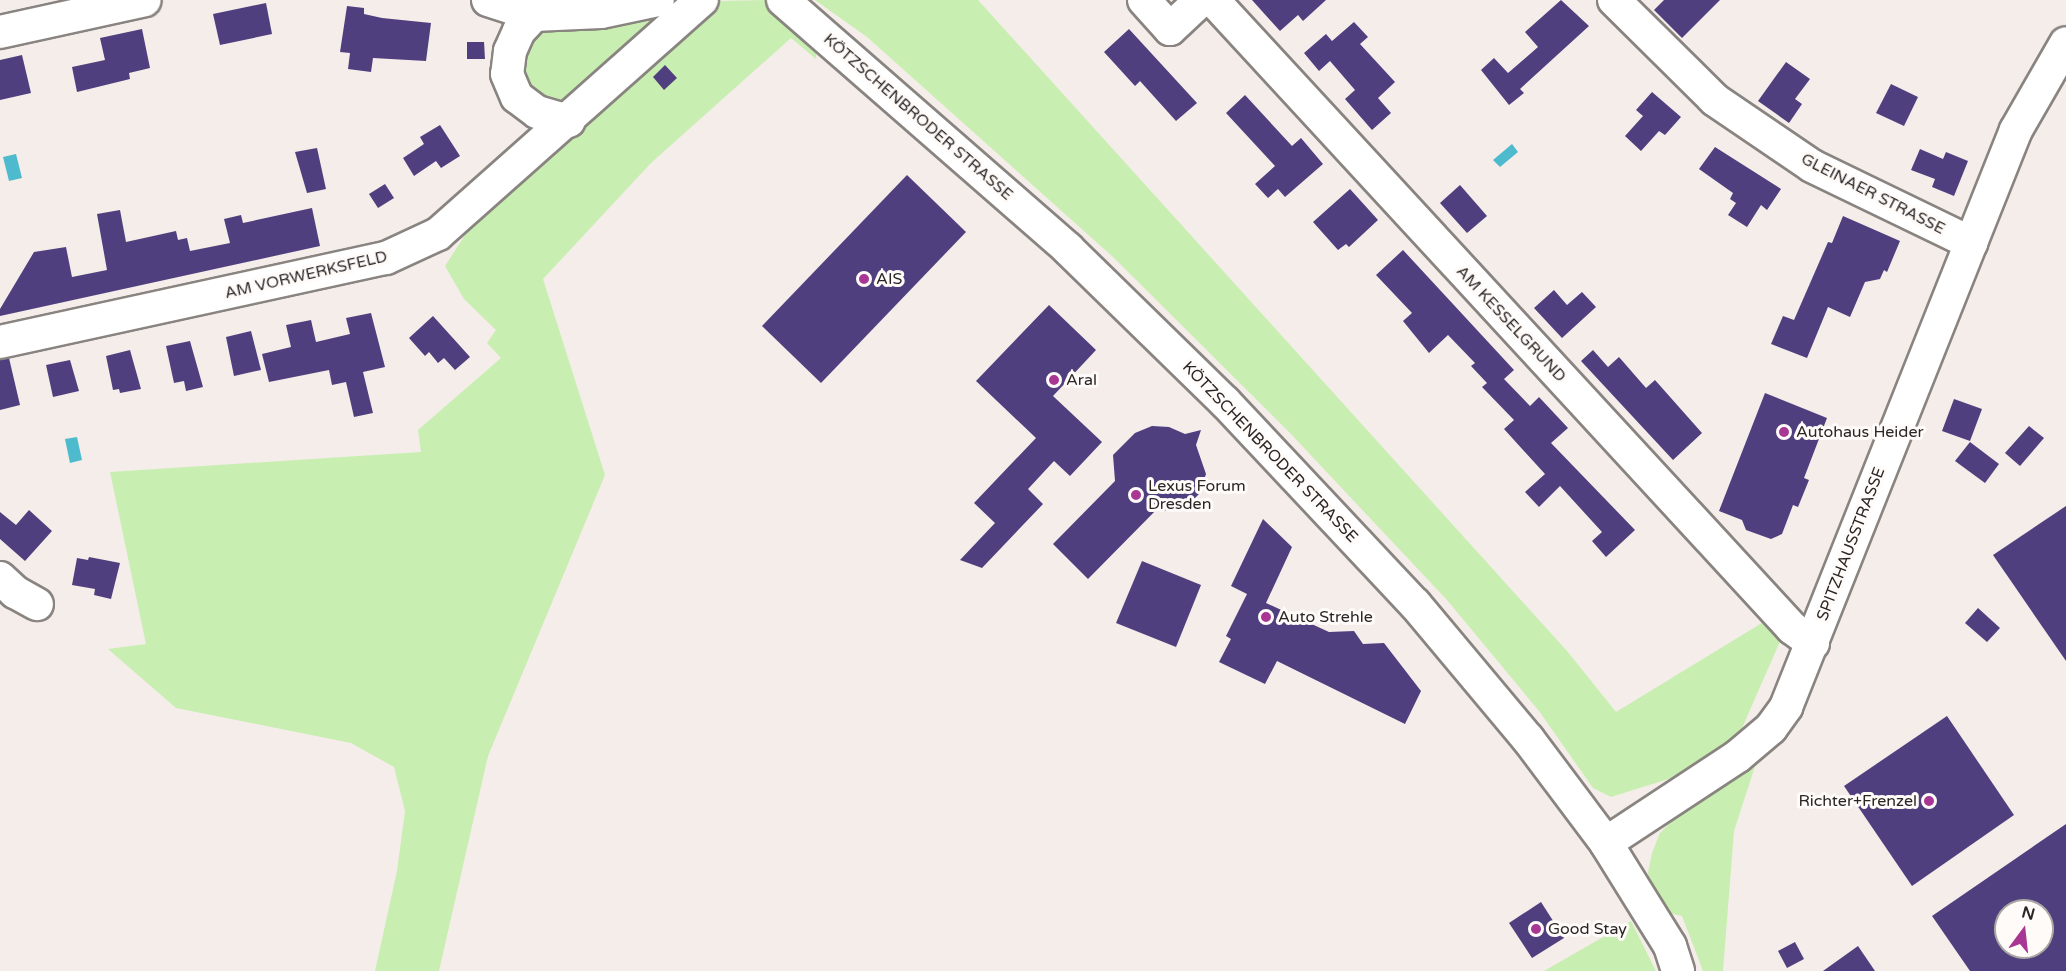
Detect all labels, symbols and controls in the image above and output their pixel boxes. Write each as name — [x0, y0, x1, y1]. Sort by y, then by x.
street label: KÖTZSCHENBRODER STRASSE — [819, 30, 1017, 204]
street label: GLEINAER STRASSE — [1798, 149, 1948, 239]
street label: AM VORWERKSFELD — [223, 247, 389, 303]
street label: AM KESSELGRUND — [1452, 262, 1570, 386]
place label: AIS — [876, 269, 902, 289]
marker: AIS — [857, 272, 871, 286]
street label: KÖTZSCHENBRODER STRASSE — [1178, 357, 1362, 547]
place label: Aral — [1066, 370, 1097, 390]
marker: Aral — [1047, 373, 1061, 387]
place label: Autohaus Heider — [1796, 422, 1924, 442]
marker: Autohaus Heider — [1777, 425, 1791, 439]
street label: SPITZHAUSSTRASSE — [1813, 464, 1889, 624]
place label: Lexus Forum Dresden — [1148, 476, 1246, 514]
marker: Lexus Forum Dresden — [1129, 488, 1143, 502]
place label: Auto Strehle — [1278, 607, 1373, 627]
marker: Auto Strehle — [1259, 610, 1273, 624]
place label: Richter+Frenzel — [1798, 791, 1917, 811]
marker: Richter+Frenzel — [1922, 794, 1936, 808]
north arrow — [1994, 899, 2054, 959]
text: N — [2019, 902, 2037, 925]
place label: Good Stay — [1548, 919, 1627, 939]
marker: Good Stay — [1529, 922, 1543, 936]

